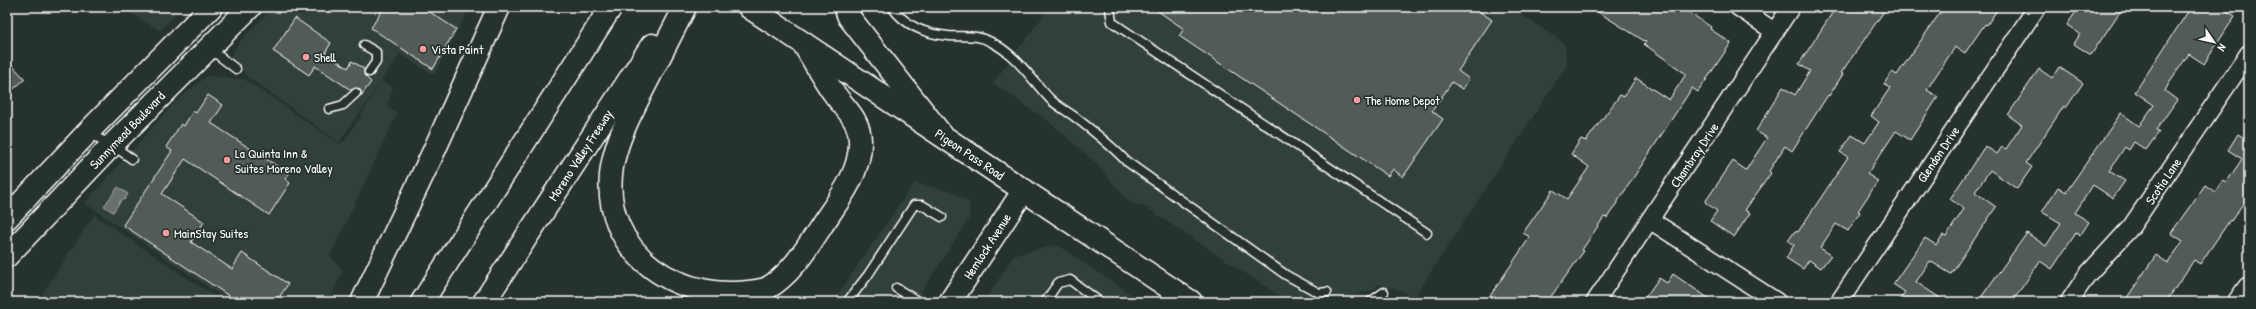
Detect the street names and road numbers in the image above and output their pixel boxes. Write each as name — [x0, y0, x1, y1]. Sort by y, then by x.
street label: Sunnymead Boulevard — [85, 87, 169, 173]
street label: Moreno Valley Freeway — [544, 105, 617, 204]
street label: Chambray Drive — [1666, 119, 1722, 191]
street label: Glendon Drive — [1913, 122, 1963, 186]
street label: Pigeon Pass Road — [932, 124, 1008, 184]
street label: Scotia Lane — [2141, 154, 2185, 208]
street label: Hemlock Avenue — [959, 210, 1015, 282]

